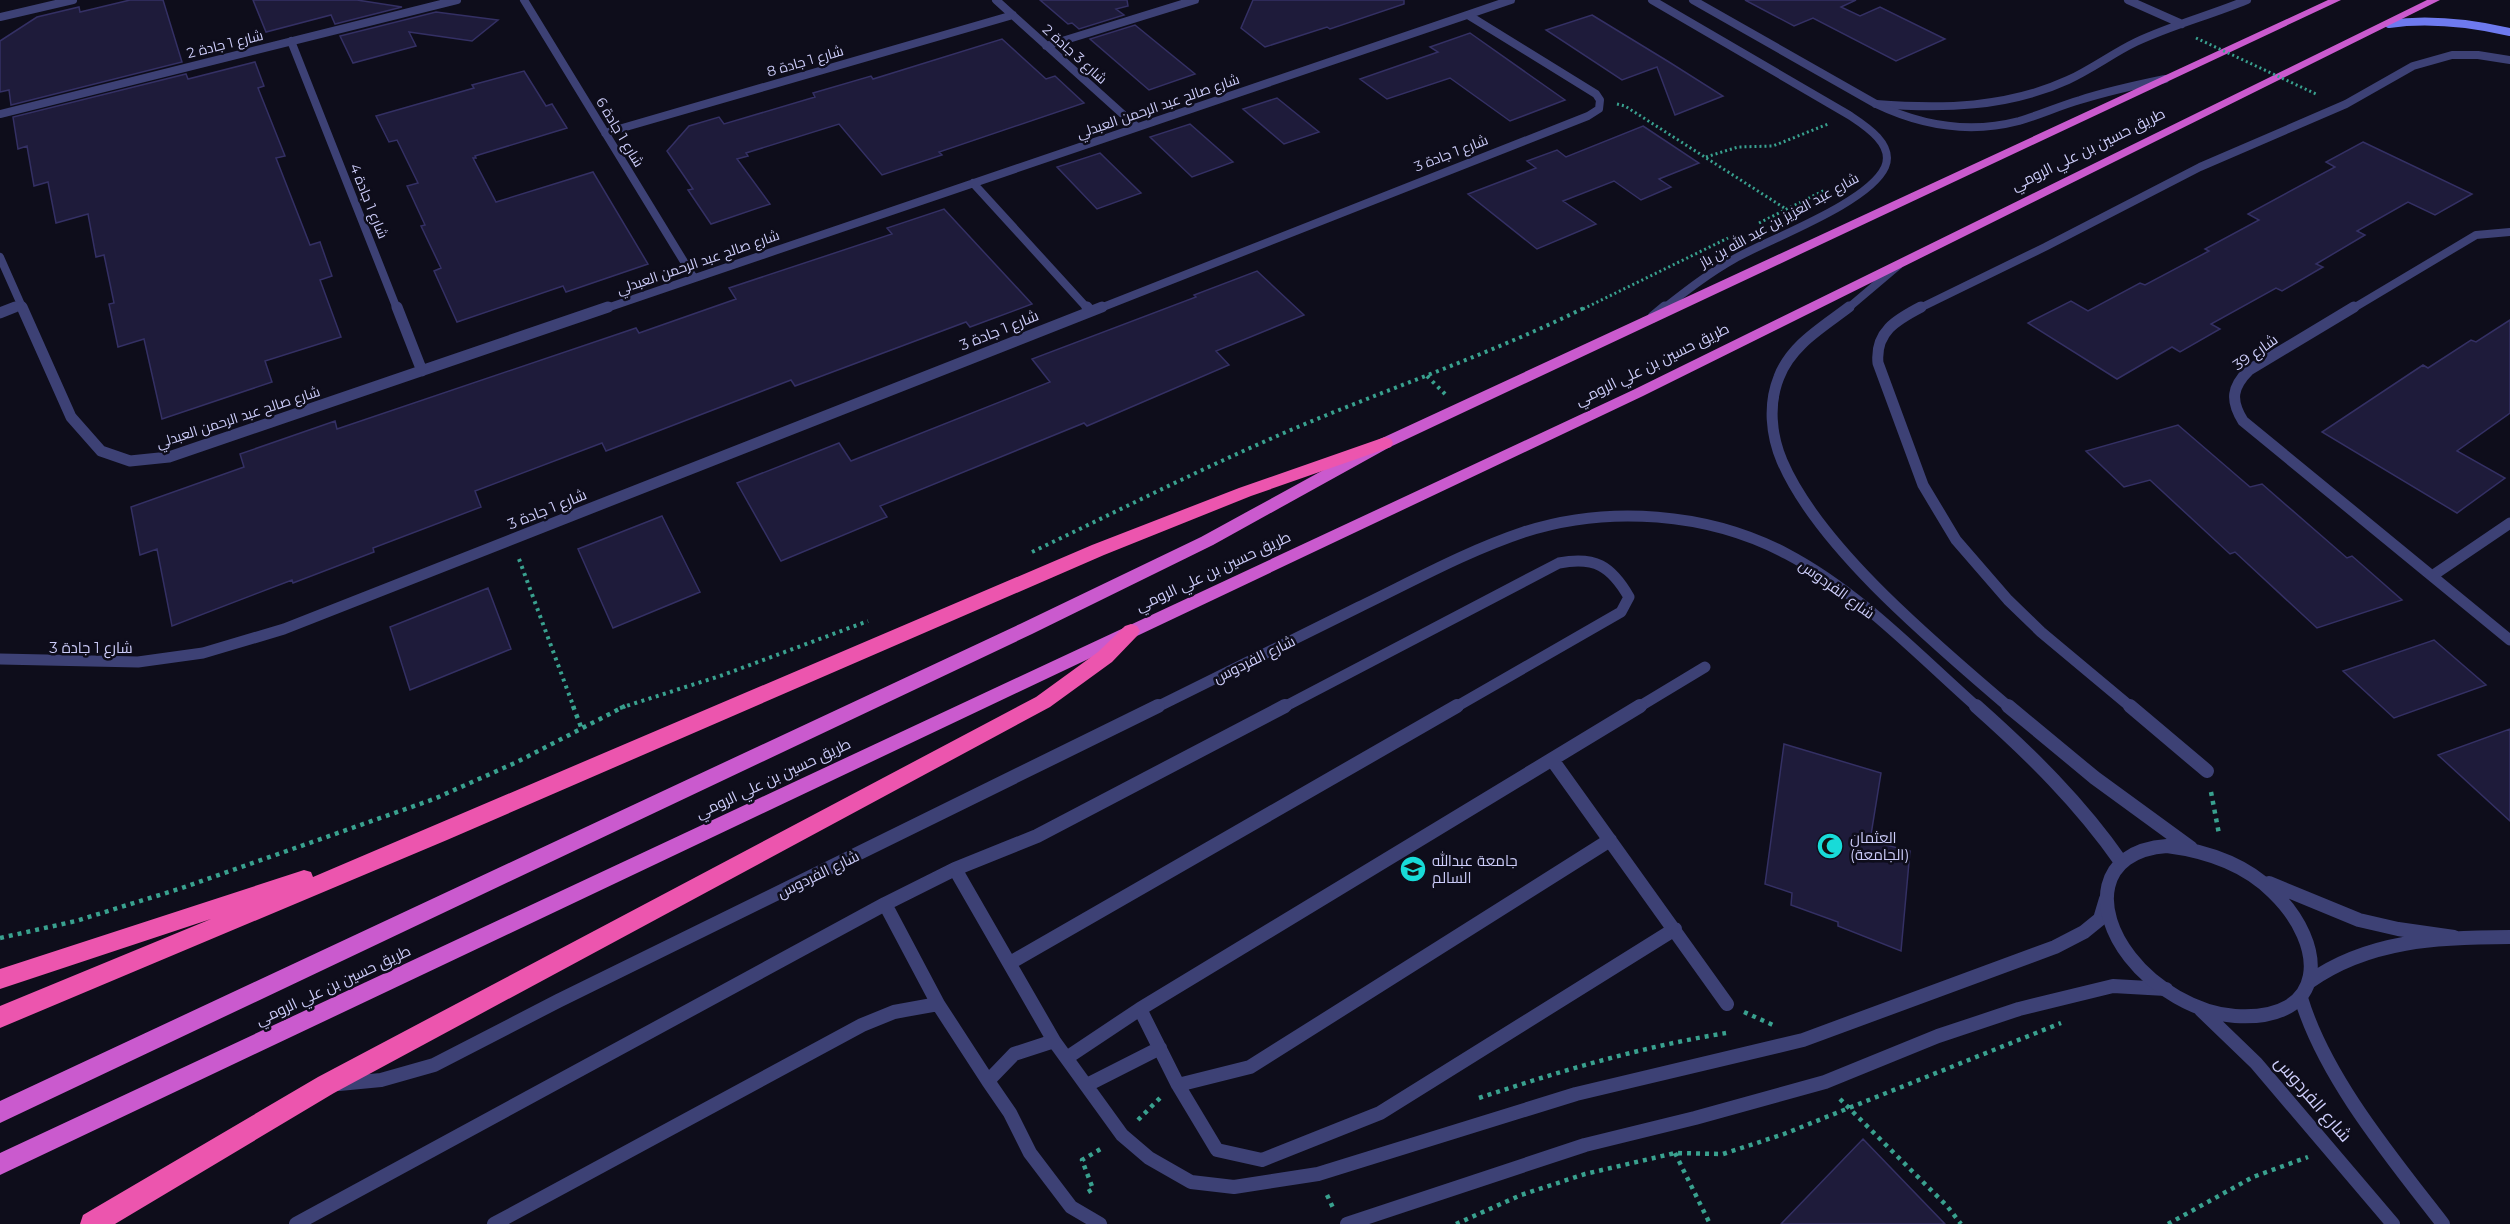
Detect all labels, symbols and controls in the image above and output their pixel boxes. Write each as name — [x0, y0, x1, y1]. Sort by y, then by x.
street label: شارع 3 جادة 2 — [1039, 20, 1111, 88]
street label: شارع 1 جادة 2 — [185, 26, 265, 62]
street label: شارع 1 جادة 8 — [765, 41, 845, 81]
street label: شارع صالح عبد الرحمن العبدلي — [1074, 70, 1243, 145]
street label: شارع 1 جادة 6 — [592, 94, 648, 170]
street label: طريق حسين بن علي الرومي — [2008, 103, 2169, 197]
street label: شارع 1 جادة 3 — [1411, 131, 1491, 175]
street label: شارع 1 جادة 4 — [346, 161, 392, 241]
street label: شارع عبد العزيز بن عبد الله بن باز — [1695, 169, 1862, 272]
street label: شارع صالح عبد الرحمن العبدلي — [614, 226, 783, 301]
street label: شارع 1 جادة 3 — [957, 306, 1042, 356]
street label: طريق حسين بن علي الرومي — [1572, 318, 1733, 412]
street label: شارع 39 — [2229, 330, 2282, 376]
street label: شارع صالح عبد الرحمن العبدلي — [154, 382, 323, 455]
street label: شارع 1 جادة 3 — [505, 485, 590, 535]
street label: طريق حسين بن علي الرومي — [1132, 527, 1295, 618]
street label: شارع الفردوس — [1794, 555, 1879, 624]
street label: شارع الفردوس — [1210, 631, 1299, 689]
street label: شارع 1 جادة 3 — [49, 638, 133, 659]
street label: طريق حسين بن علي الرومي — [692, 734, 855, 825]
place label: العثمان (الجامعة) — [1850, 828, 1909, 864]
mosque icon: العثمان (الجامعة) — [1815, 831, 1845, 861]
street label: شارع الفردوس — [774, 846, 863, 904]
place label: جامعة عبدالله السالم — [1432, 851, 1518, 888]
school or university icon: جامعة عبدالله السالم — [1398, 854, 1428, 884]
street label: طريق حسين بن علي الرومي — [252, 941, 415, 1032]
street label: شارع الفردوس — [2269, 1052, 2356, 1147]

